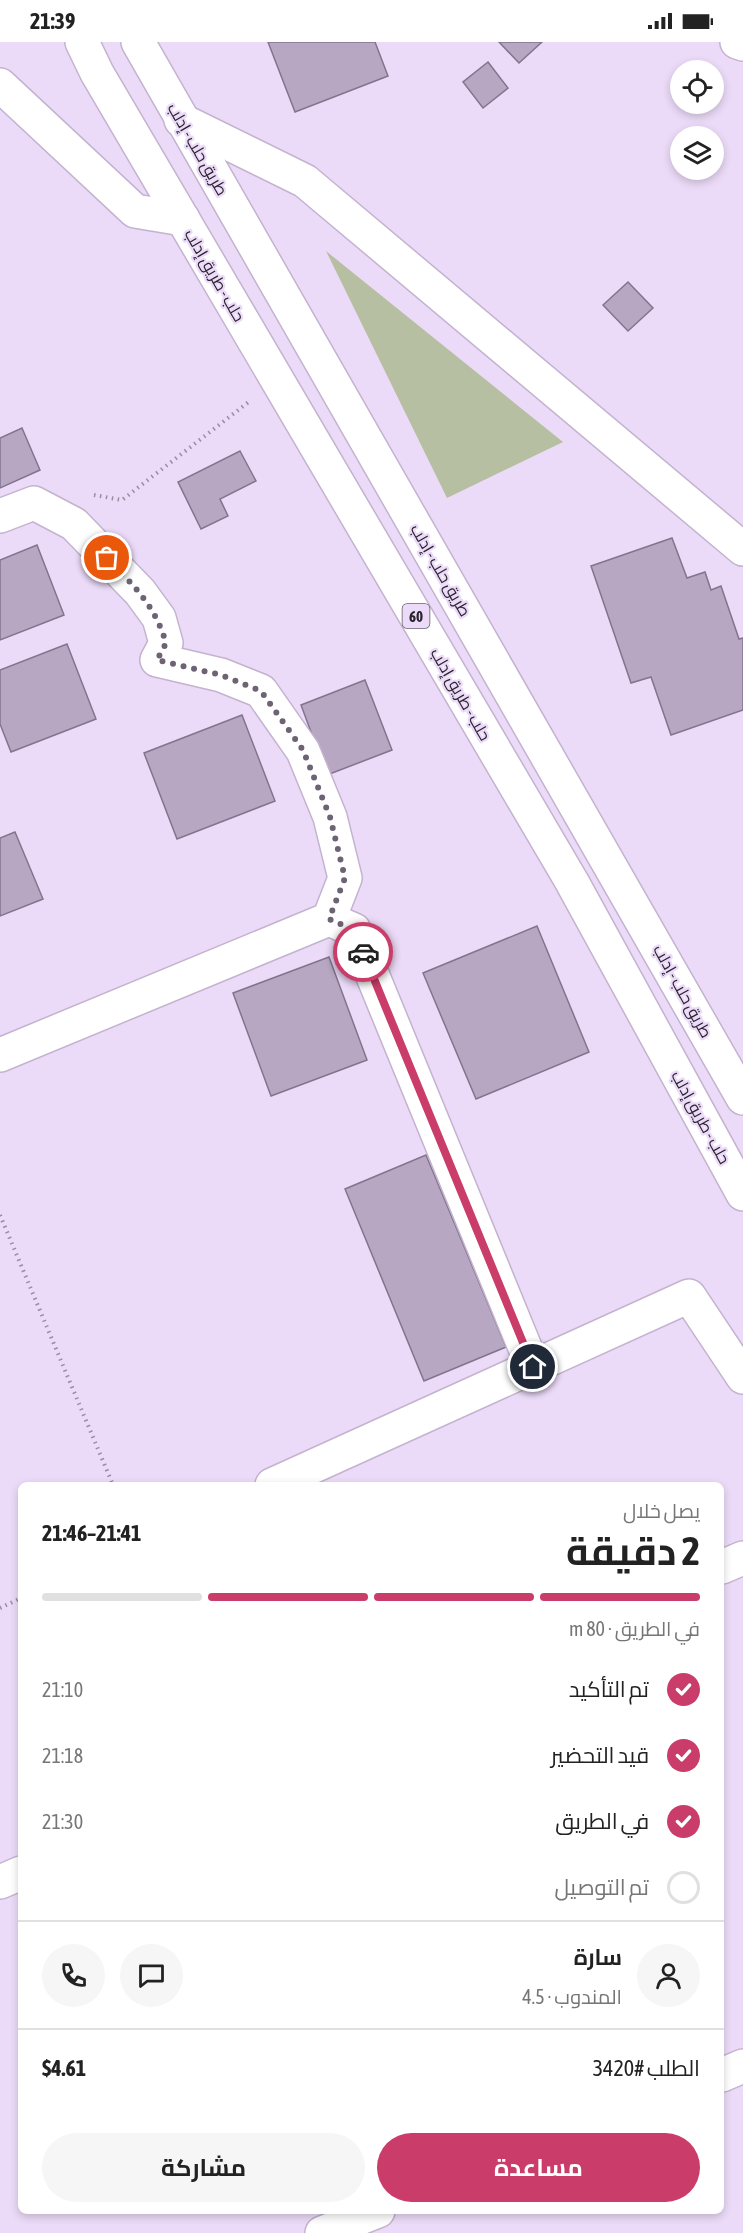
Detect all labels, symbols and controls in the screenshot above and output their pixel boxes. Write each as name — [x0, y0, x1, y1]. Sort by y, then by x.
text: 21:39 — [30, 8, 75, 34]
map controls — [670, 60, 724, 180]
button: locate — [670, 60, 724, 114]
street label: طريق حلب - إدلب — [163, 100, 232, 199]
button: layers — [670, 126, 724, 180]
street label: حلب - طريق إدلب — [180, 226, 249, 325]
street label: طريق حلب - إدلب — [406, 521, 475, 620]
pin — [81, 532, 132, 583]
icon: bag — [90, 541, 123, 574]
road number: 60 — [402, 604, 430, 628]
street label: حلب - طريق إدلب — [426, 645, 495, 744]
courier — [333, 922, 393, 982]
icon: car — [347, 936, 380, 969]
street label: طريق حلب - إدلب — [648, 941, 716, 1042]
street label: حلب - طريق إدلب — [666, 1067, 734, 1168]
pin — [507, 1341, 558, 1392]
icon: home — [516, 1350, 549, 1383]
text: يصل خلال — [623, 1499, 700, 1522]
text: 21:41–21:46 — [42, 1520, 141, 1546]
text: 2 دقيقة — [566, 1529, 700, 1573]
text: في الطريق · 80 m — [569, 1617, 700, 1640]
icon: check — [667, 1673, 700, 1706]
text: تم التأكيد — [569, 1676, 649, 1702]
text: 21:10 — [42, 1678, 83, 1701]
icon: check — [667, 1739, 700, 1772]
text: قيد التحضير — [551, 1742, 649, 1768]
text: 21:18 — [42, 1744, 83, 1767]
icon: check — [667, 1805, 700, 1838]
text: في الطريق — [555, 1808, 649, 1834]
text: 21:30 — [42, 1810, 83, 1833]
text: تم التوصيل — [555, 1874, 649, 1900]
button: phone — [42, 1944, 105, 2007]
button: chat — [120, 1944, 183, 2007]
text: سارة — [574, 1944, 622, 1970]
button: person — [637, 1944, 700, 2007]
text: المندوب · 4.5 — [522, 1985, 622, 2008]
text: $4.61 — [42, 2055, 86, 2081]
text: الطلب #3420 — [593, 2055, 700, 2081]
button: مشاركة — [42, 2133, 365, 2202]
button: مساعدة — [377, 2133, 700, 2202]

